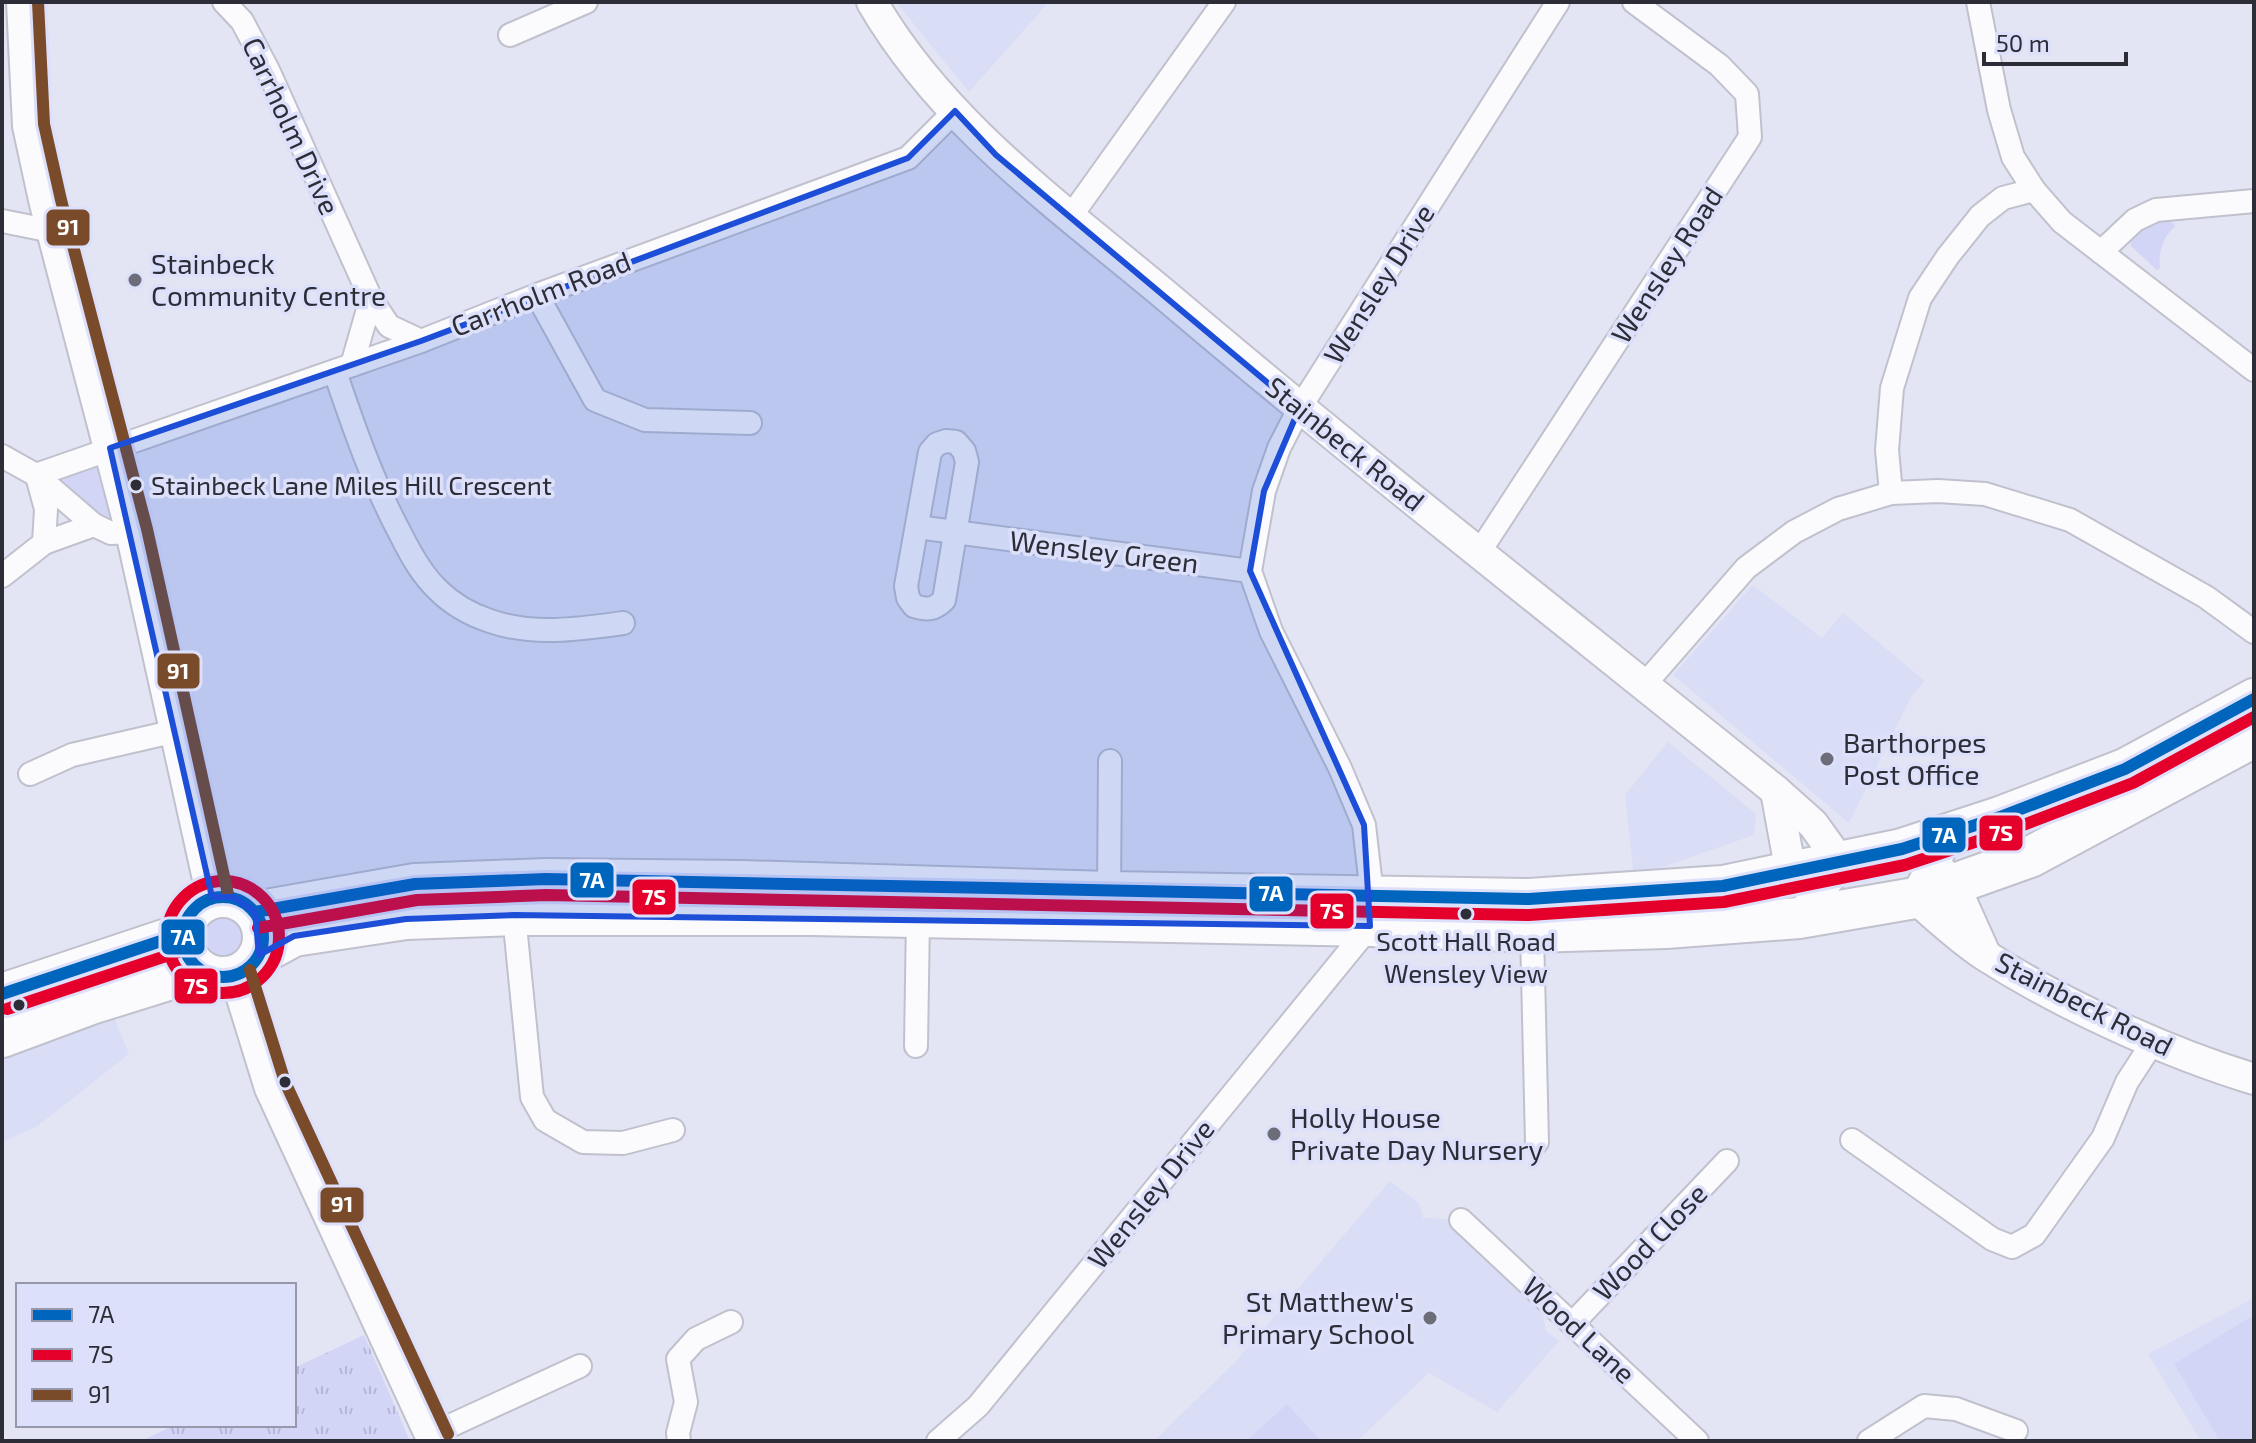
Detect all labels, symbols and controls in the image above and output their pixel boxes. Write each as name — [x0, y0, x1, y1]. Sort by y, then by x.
scale bar — [1984, 16, 2126, 66]
text: 50 m — [1996, 28, 2050, 57]
street label: Carrholm Drive — [236, 32, 348, 220]
street label: Wensley Road — [1603, 180, 1729, 349]
street label: Wensley Drive — [1316, 197, 1441, 370]
line badge: 91 — [45, 208, 91, 247]
text: 91 — [57, 213, 79, 239]
street label: Carrholm Road — [446, 243, 635, 343]
place label: Stainbeck Community Centre — [151, 246, 386, 312]
marker: Stainbeck Community Centre — [126, 271, 144, 289]
street label: Stainbeck Road — [1259, 369, 1432, 518]
place label: Stainbeck Lane Miles Hill Crescent — [151, 469, 552, 500]
marker: Stainbeck Lane Miles Hill Crescent — [128, 477, 144, 493]
street label: Wensley Green — [1008, 523, 1201, 579]
line badge: 91 — [156, 652, 201, 690]
text: 91 — [167, 657, 189, 683]
place label: Barthorpes Post Office — [1843, 725, 1987, 791]
marker: Barthorpes Post Office — [1818, 750, 1836, 768]
line badge: 7S — [1978, 814, 2024, 852]
line badge: 7A — [1921, 816, 1967, 854]
text: 7S — [1989, 819, 2013, 845]
text: 7A — [1931, 821, 1957, 847]
line badge: 7A — [569, 861, 615, 899]
text: 7A — [579, 866, 605, 892]
line badge: 7A — [1248, 875, 1294, 913]
line badge: 7S — [631, 878, 677, 916]
text: 7A — [1258, 879, 1284, 905]
text: 7S — [642, 883, 666, 909]
line badge: 7S — [1309, 892, 1355, 930]
text: 7S — [1320, 897, 1344, 923]
marker: Scott Hall Road Wensley View — [1458, 906, 1474, 922]
line badge: 7A — [160, 918, 206, 956]
text: 7A — [170, 923, 196, 949]
place label: Scott Hall Road Wensley View — [1376, 925, 1556, 988]
street label: Stainbeck Road — [1990, 944, 2179, 1062]
line badge: 7S — [173, 967, 219, 1005]
text: 7S — [184, 972, 208, 998]
unlabelled marker — [11, 997, 27, 1013]
unlabelled marker — [277, 1074, 293, 1090]
place label: Holly House Private Day Nursery — [1290, 1100, 1544, 1166]
street label: Wensley Drive — [1080, 1112, 1221, 1275]
marker: Holly House Private Day Nursery — [1265, 1125, 1283, 1143]
street label: Wood Close — [1585, 1176, 1713, 1307]
line badge: 91 — [319, 1186, 365, 1224]
text: 91 — [331, 1190, 353, 1216]
street label: Wood Lane — [1516, 1269, 1643, 1390]
legend — [16, 1283, 296, 1427]
place label: St Matthew's Primary School — [1222, 1284, 1415, 1350]
text: 7A — [88, 1299, 114, 1328]
marker: St Matthew's Primary School — [1421, 1309, 1439, 1327]
text: 7S — [88, 1339, 114, 1368]
text: 91 — [88, 1379, 111, 1408]

